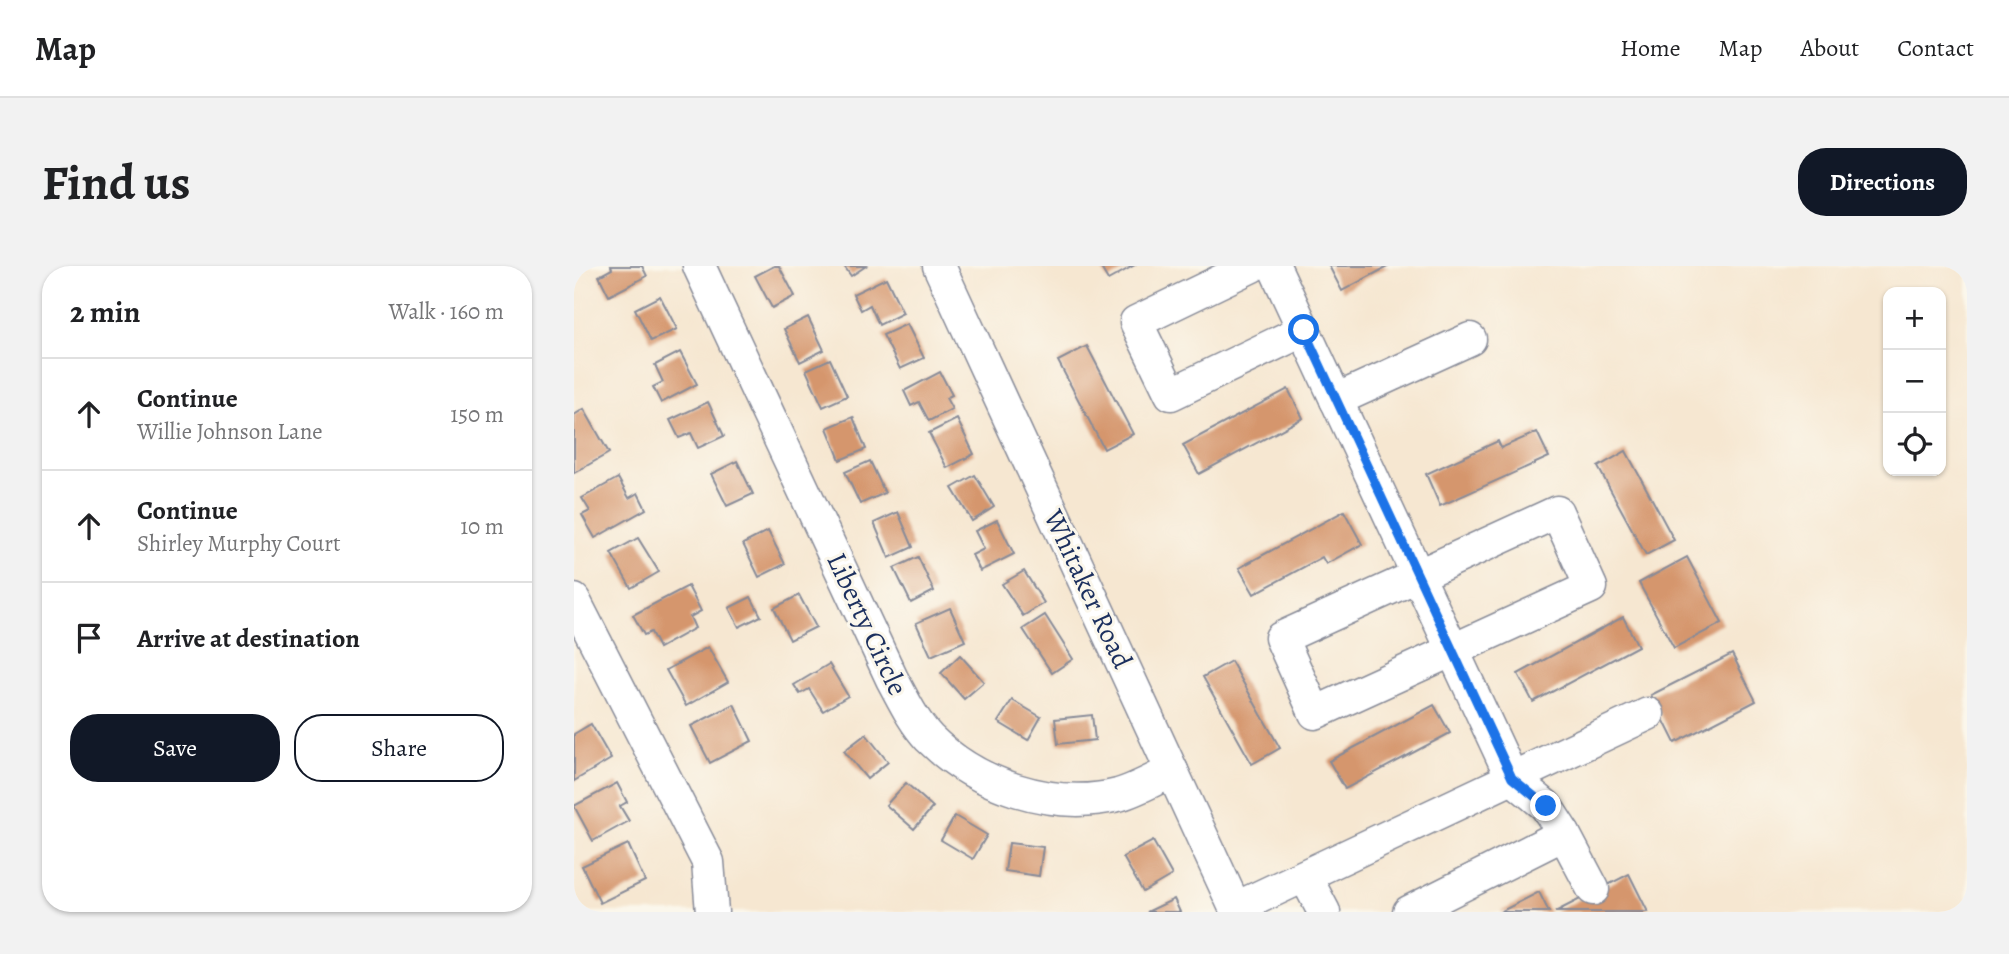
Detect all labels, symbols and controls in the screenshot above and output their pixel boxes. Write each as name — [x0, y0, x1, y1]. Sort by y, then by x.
text: Map — [35, 26, 96, 71]
text: Home — [1620, 32, 1681, 64]
text: Map — [1719, 32, 1763, 64]
text: About — [1801, 32, 1859, 64]
text: Contact — [1897, 32, 1974, 64]
button: Directions — [1798, 148, 1967, 216]
text: Find us — [42, 149, 190, 216]
map controls — [1883, 287, 1946, 476]
button: + — [1883, 287, 1946, 350]
text: 2 min — [70, 292, 140, 332]
text: Walk · 160 m — [389, 296, 504, 327]
route start — [1288, 314, 1319, 345]
button: − — [1883, 350, 1946, 413]
text: Continue — [137, 381, 238, 416]
icon: ahead — [70, 395, 108, 433]
text: 150 m — [450, 399, 504, 430]
button: locate — [1883, 413, 1946, 476]
text: Willie Johnson Lane — [137, 416, 323, 447]
text: Continue — [137, 493, 238, 528]
street label: Whitaker Road — [1034, 502, 1142, 676]
icon: ahead — [70, 507, 108, 545]
text: 10 m — [460, 511, 504, 542]
text: Shirley Murphy Court — [137, 528, 341, 559]
street label: Liberty Circle — [817, 546, 917, 702]
icon: arrive — [70, 619, 108, 657]
text: Arrive at destination — [137, 621, 360, 656]
button: Save — [70, 714, 280, 782]
button: Share — [294, 714, 504, 782]
route end — [1530, 790, 1561, 821]

